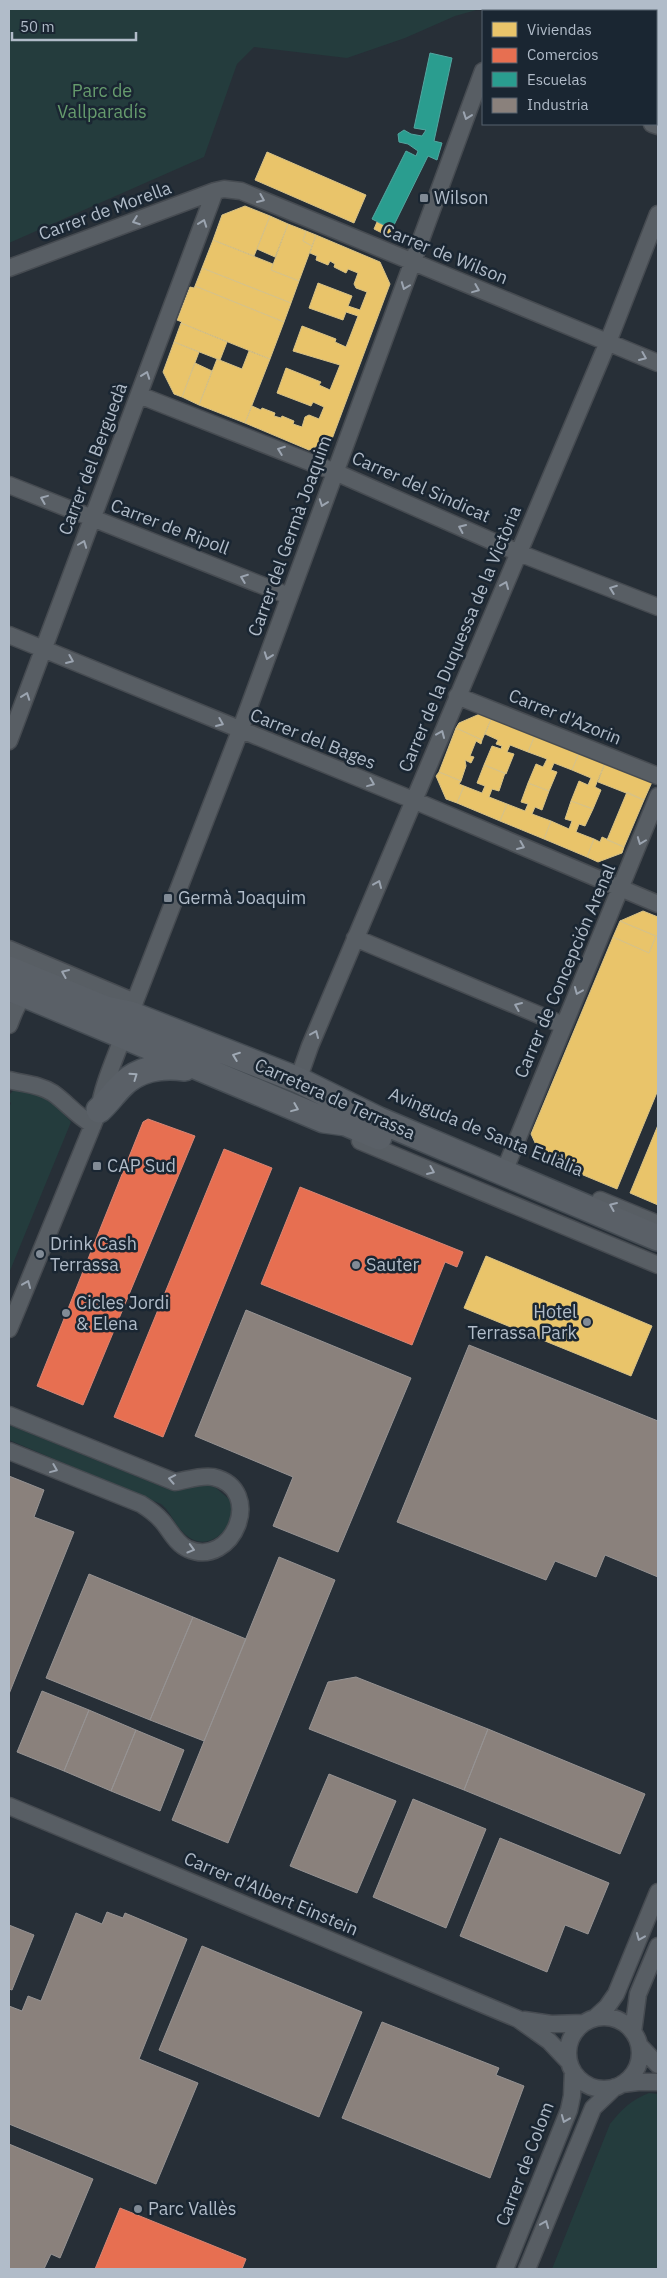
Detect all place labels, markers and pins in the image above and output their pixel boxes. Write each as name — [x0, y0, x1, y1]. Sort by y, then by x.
place label: Wilson — [434, 186, 489, 209]
marker: Wilson — [418, 192, 430, 204]
place label: Germà Joaquim — [178, 886, 306, 909]
marker: Germà Joaquim — [162, 892, 174, 904]
place label: CAP Sud — [107, 1154, 176, 1177]
marker: CAP Sud — [91, 1160, 103, 1172]
place label: Drink Cash Terrassa — [50, 1232, 137, 1276]
marker: Drink Cash Terrassa — [34, 1248, 46, 1260]
place label: Sauter — [366, 1253, 419, 1276]
marker: Sauter — [350, 1259, 362, 1271]
place label: Cicles Jordi & Elena — [76, 1291, 169, 1335]
place label: Hotel Terrassa Park — [468, 1300, 578, 1344]
marker: Cicles Jordi & Elena — [60, 1307, 72, 1319]
marker: Hotel Terrassa Park — [581, 1316, 593, 1328]
place label: Parc Vallès — [148, 2197, 237, 2220]
marker: Parc Vallès — [132, 2203, 144, 2215]

